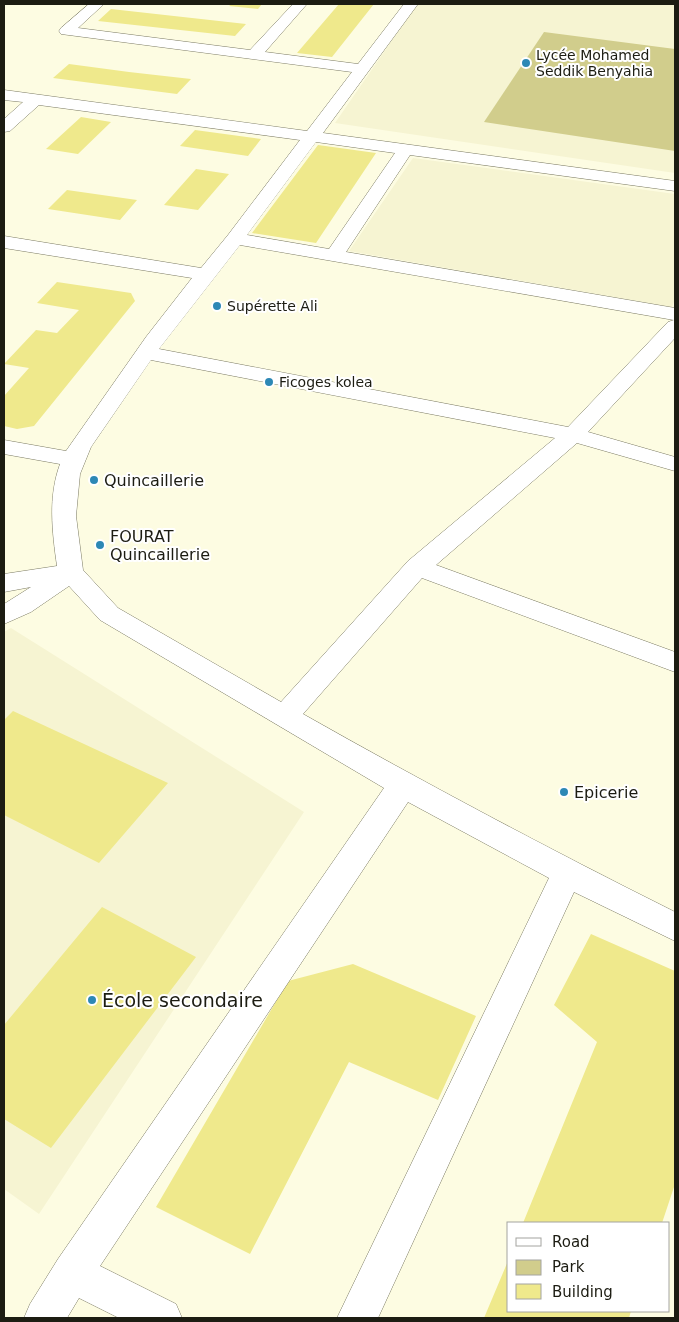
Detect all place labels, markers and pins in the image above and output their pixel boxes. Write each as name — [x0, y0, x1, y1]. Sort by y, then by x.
place label: Lycée Mohamed Seddik Benyahia — [536, 47, 653, 79]
marker: Lycée Mohamed Seddik Benyahia — [520, 57, 532, 69]
place label: Supérette Ali — [227, 298, 318, 314]
marker: Supérette Ali — [211, 300, 223, 312]
place label: Ficoges kolea — [279, 374, 373, 390]
marker: Ficoges kolea — [263, 376, 275, 388]
place label: Quincaillerie — [104, 471, 204, 490]
marker: Quincaillerie — [88, 474, 100, 486]
place label: FOURAT Quincaillerie — [110, 527, 210, 564]
marker: FOURAT Quincaillerie — [94, 539, 106, 551]
place label: Epicerie — [574, 783, 638, 802]
marker: Epicerie — [558, 786, 570, 798]
place label: École secondaire — [102, 989, 263, 1011]
marker: École secondaire — [86, 994, 98, 1006]

